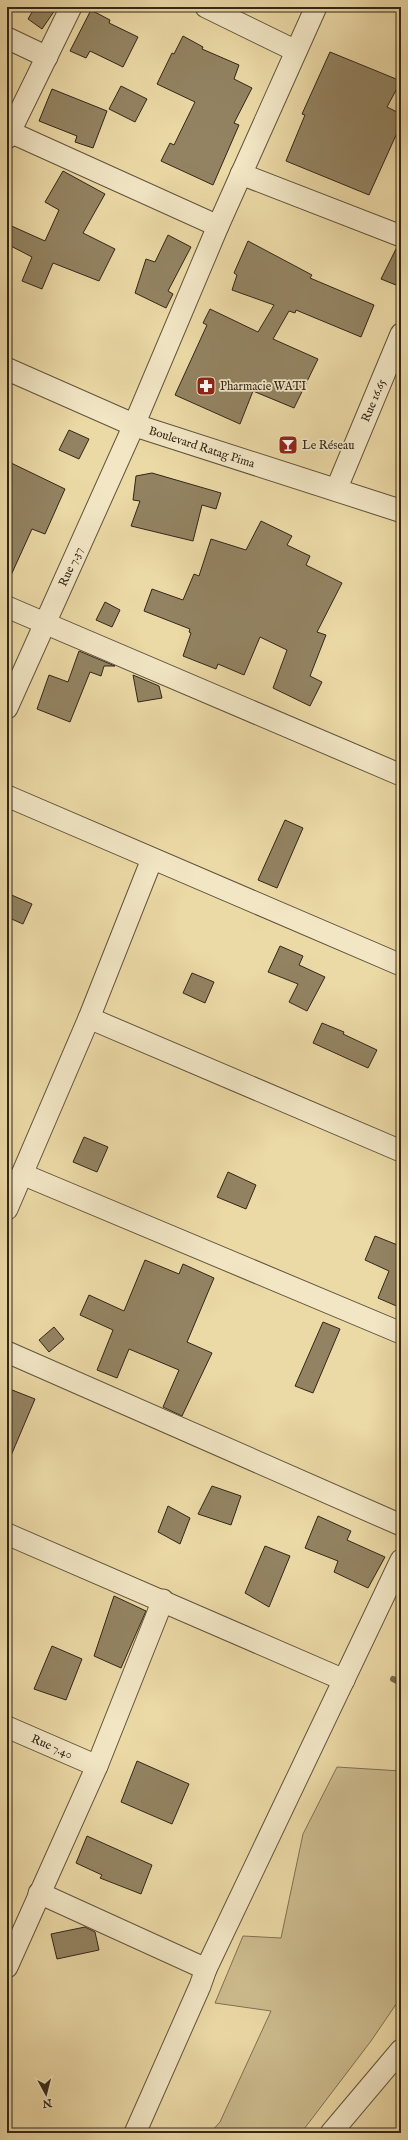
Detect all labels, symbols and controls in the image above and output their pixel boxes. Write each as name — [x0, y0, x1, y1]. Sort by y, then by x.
pharmacy icon: Pharmacie WATI — [195, 375, 217, 397]
street label: Rue 16.65 — [358, 376, 390, 424]
place label: Pharmacie WATI — [220, 379, 306, 394]
street label: Boulevard Ratag Pima — [147, 423, 257, 472]
bar icon: Le Réseau — [277, 434, 299, 456]
place label: Le Réseau — [302, 438, 354, 453]
street label: Rue 7.37 — [56, 545, 86, 589]
street label: Rue 7.40 — [29, 1731, 75, 1763]
north arrow — [26, 2074, 66, 2114]
text: N — [41, 2095, 54, 2111]

